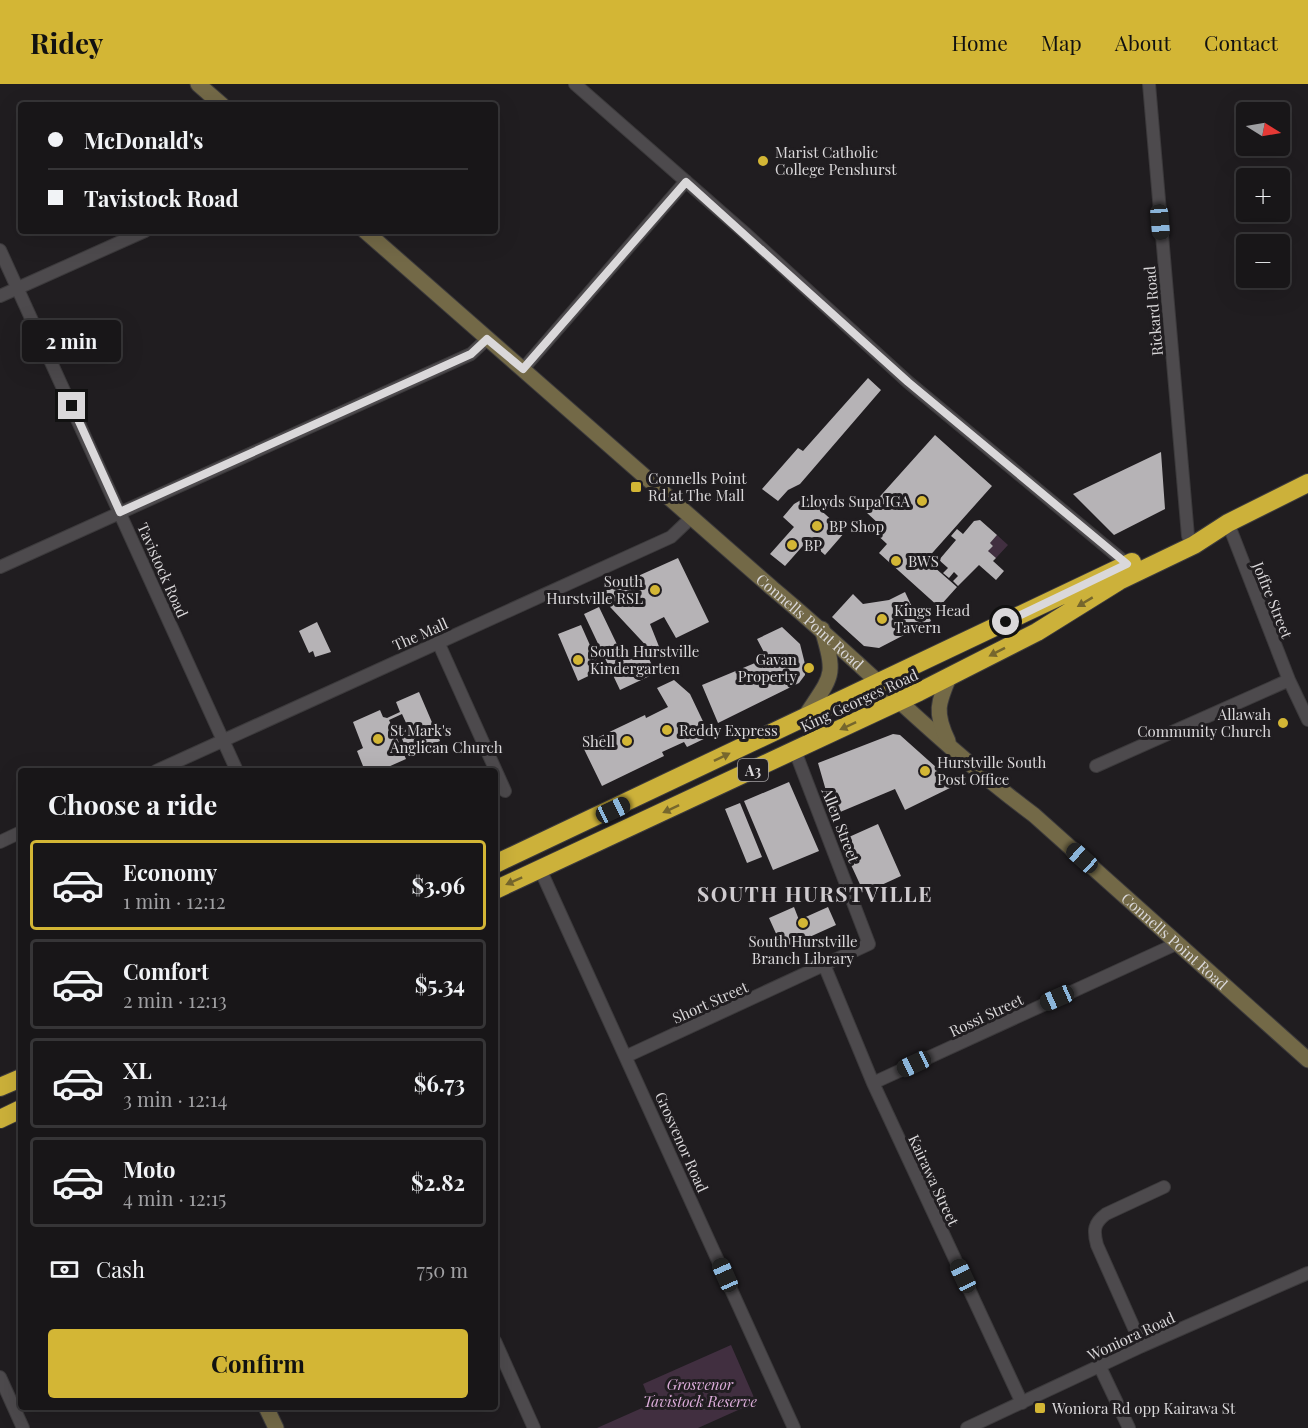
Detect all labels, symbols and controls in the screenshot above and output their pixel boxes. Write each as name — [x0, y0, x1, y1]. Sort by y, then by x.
text: Ridey — [30, 24, 103, 61]
text: Home — [952, 28, 1008, 56]
text: Map — [1041, 28, 1082, 56]
text: About — [1115, 28, 1171, 56]
text: Contact — [1204, 28, 1278, 56]
north arrow — [1236, 102, 1290, 156]
map controls — [1236, 102, 1290, 288]
text: McDonald's — [84, 125, 203, 155]
place label: Marist Catholic College Penshurst — [775, 142, 897, 179]
marker: Marist Catholic College Penshurst — [756, 154, 770, 168]
button: + — [1236, 168, 1290, 222]
text: Tavistock Road — [84, 183, 239, 213]
car — [1149, 203, 1171, 241]
button: − — [1236, 234, 1290, 288]
street label: Rickard Road — [1139, 265, 1167, 357]
callout: 2 min — [22, 319, 122, 361]
text: 2 min — [46, 327, 97, 354]
route end — [58, 392, 85, 419]
place label: Connells Point Rd at The Mall — [648, 468, 747, 505]
marker: Connells Point Rd at The Mall — [629, 480, 643, 494]
place label: Lloyds Supa IGA — [801, 491, 911, 511]
marker: Lloyds Supa IGA — [915, 494, 929, 508]
place label: BP Shop — [829, 516, 885, 536]
street label: Tavistock Road — [133, 519, 193, 621]
marker: BP Shop — [810, 519, 824, 533]
place label: BP — [804, 535, 822, 555]
marker: BP — [785, 538, 799, 552]
place label: BWS — [908, 551, 939, 571]
marker: BWS — [889, 554, 903, 568]
street label: Joffre Street — [1248, 558, 1298, 642]
street label: Connells Point Road — [752, 569, 868, 674]
place label: South Hurstville RSL — [546, 571, 643, 608]
marker: South Hurstville RSL — [648, 583, 662, 597]
one-way arrow — [1077, 597, 1093, 608]
place label: Kings Head Tavern — [894, 600, 970, 637]
route start — [992, 608, 1019, 635]
marker: Kings Head Tavern — [875, 612, 889, 626]
street label: The Mall — [389, 613, 451, 655]
place label: South Hurstville Kindergarten — [590, 641, 699, 678]
one-way arrow — [988, 647, 1005, 656]
place label: Gavan Property — [738, 649, 797, 686]
marker: South Hurstville Kindergarten — [571, 653, 585, 667]
marker: Gavan Property — [802, 661, 816, 675]
street label: King Georges Road — [797, 664, 921, 736]
place label: Allawah Community Church — [1137, 704, 1271, 741]
marker: Allawah Community Church — [1276, 716, 1290, 730]
place label: St Mark's Anglican Church — [389, 720, 503, 757]
place label: Reddy Express — [679, 720, 778, 740]
one-way arrow — [839, 721, 856, 730]
marker: Reddy Express — [660, 723, 674, 737]
place label: Shell — [582, 731, 615, 751]
marker: St Mark's Anglican Church — [371, 732, 385, 746]
marker: Shell — [620, 734, 634, 748]
one-way arrow — [713, 752, 730, 761]
place label: Hurstville South Post Office — [937, 752, 1046, 789]
road number: A3 — [738, 759, 768, 781]
marker: Hurstville South Post Office — [918, 764, 932, 778]
street label: Allen Street — [817, 784, 865, 866]
text: Choose a ride — [48, 786, 217, 822]
car — [593, 794, 633, 826]
one-way arrow — [663, 804, 680, 813]
car — [1063, 839, 1101, 877]
text: Economy — [123, 857, 217, 887]
icon: car — [51, 858, 105, 912]
text: $3.96 — [411, 870, 465, 900]
one-way arrow — [505, 877, 522, 886]
district label: SOUTH HURSTVILLE — [697, 879, 933, 907]
text: 1 min · 12:12 — [123, 887, 225, 914]
street label: Connells Point Road — [1117, 888, 1232, 994]
marker: South Hurstville Branch Library — [796, 916, 810, 930]
place label: South Hurstville Branch Library — [748, 931, 858, 968]
text: Comfort — [123, 956, 209, 986]
icon: car — [51, 957, 105, 1011]
text: $5.34 — [415, 969, 465, 999]
street label: Short Street — [669, 976, 752, 1028]
car — [1037, 982, 1077, 1014]
text: 2 min · 12:13 — [123, 986, 227, 1013]
street label: Rossi Street — [946, 989, 1027, 1041]
car — [894, 1048, 934, 1080]
text: XL — [123, 1055, 152, 1085]
icon: car — [51, 1056, 105, 1110]
text: $6.73 — [414, 1068, 465, 1098]
text: 3 min · 12:14 — [123, 1085, 227, 1112]
street label: Grosvenor Road — [651, 1089, 713, 1196]
street label: Kairawa Street — [904, 1131, 964, 1229]
text: Moto — [123, 1154, 176, 1184]
icon: car — [51, 1155, 105, 1209]
text: $2.82 — [411, 1167, 465, 1197]
text: 4 min · 12:15 — [123, 1184, 226, 1211]
icon: cash — [48, 1253, 81, 1286]
text: Cash — [96, 1254, 145, 1284]
car — [709, 1255, 741, 1295]
text: 750 m — [417, 1256, 468, 1283]
car — [947, 1256, 979, 1296]
street label: Woniora Road — [1083, 1307, 1178, 1365]
button: Confirm — [48, 1329, 468, 1398]
park label: Grosvenor Tavistock Reserve — [643, 1374, 758, 1411]
place label: Woniora Rd opp Kairawa St — [1051, 1398, 1236, 1418]
marker: Woniora Rd opp Kairawa St — [1033, 1401, 1047, 1415]

